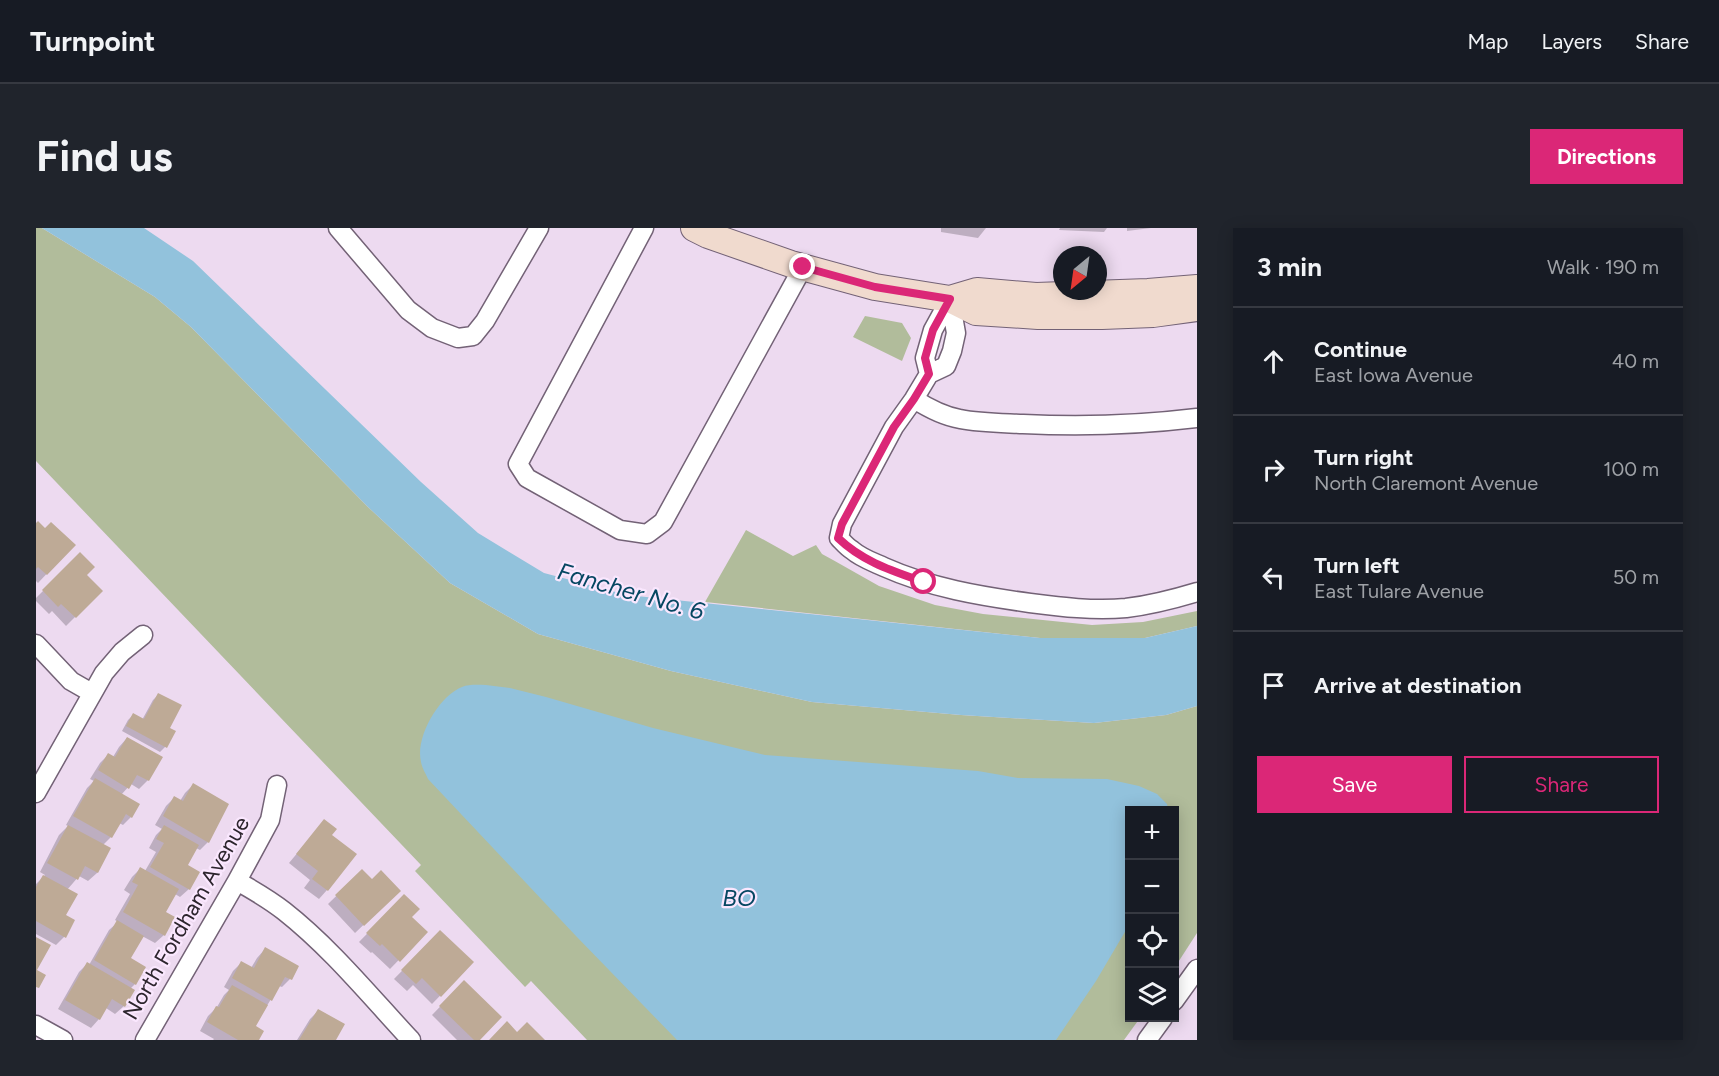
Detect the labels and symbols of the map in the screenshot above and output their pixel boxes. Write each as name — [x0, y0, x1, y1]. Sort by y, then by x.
north arrow — [1053, 246, 1107, 300]
route end — [789, 253, 815, 279]
water label: Fancher No. 6 — [554, 556, 708, 626]
route start — [910, 568, 936, 594]
street label: North Fordham Avenue — [117, 812, 255, 1024]
water label: BO — [722, 883, 756, 912]

